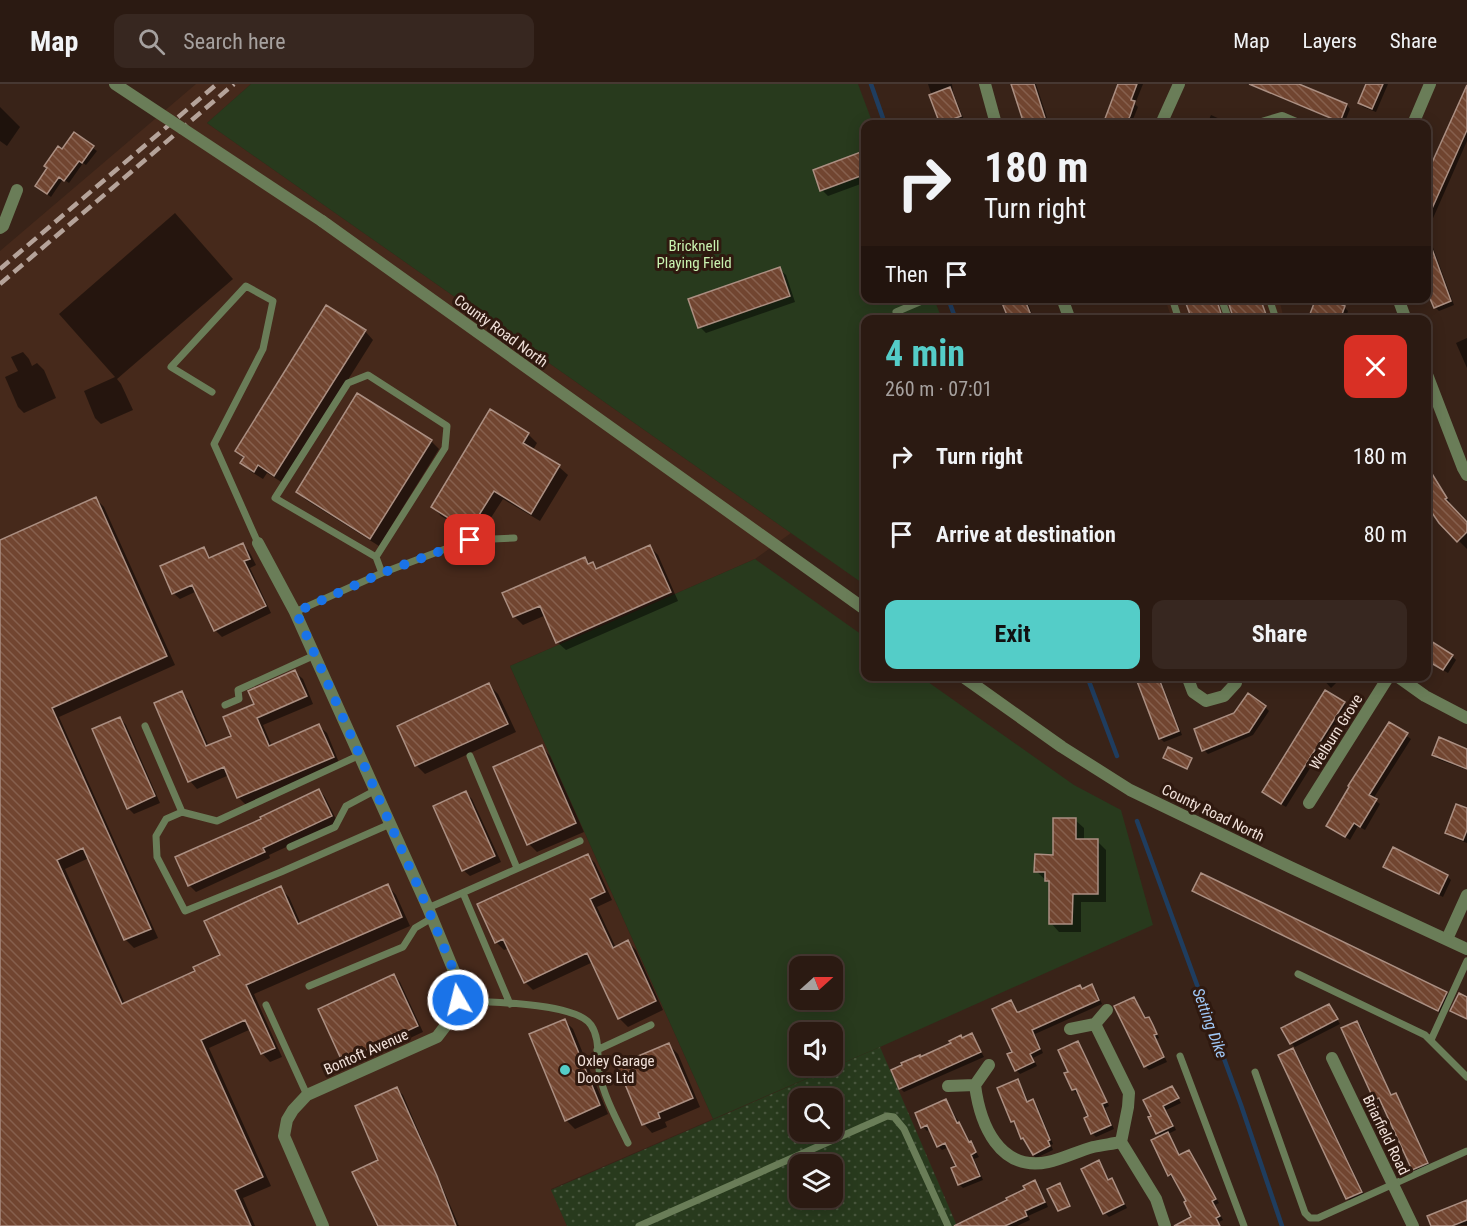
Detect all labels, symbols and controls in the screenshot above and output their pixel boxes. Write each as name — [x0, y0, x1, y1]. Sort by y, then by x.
search box — [114, 14, 534, 68]
text: Map — [30, 25, 78, 58]
icon: search — [135, 25, 168, 58]
text: Search here — [183, 29, 286, 54]
text: Map — [1233, 29, 1270, 53]
text: Layers — [1303, 29, 1357, 53]
text: Share — [1390, 29, 1437, 53]
text: 180 m — [984, 143, 1089, 192]
icon: right — [885, 144, 963, 222]
text: Turn right — [984, 193, 1086, 225]
park label: Bricknell Playing Field — [656, 237, 732, 272]
icon: arrive — [940, 258, 973, 291]
text: Then — [885, 262, 928, 287]
street label: County Road North — [451, 291, 551, 371]
text: 4 min — [885, 333, 965, 375]
button: close — [1344, 335, 1407, 398]
text: 260 m · 07:01 — [885, 377, 992, 401]
icon: right — [885, 440, 918, 473]
text: Turn right — [936, 444, 1023, 469]
text: 180 m — [1353, 444, 1407, 469]
pin — [444, 514, 495, 565]
icon: arrive — [885, 518, 918, 551]
text: Arrive at destination — [936, 522, 1116, 547]
text: 80 m — [1364, 522, 1407, 547]
icon: arrive — [453, 523, 486, 556]
button: Exit — [885, 600, 1140, 669]
button: Share — [1152, 600, 1407, 669]
street label: Welburn Grove — [1306, 691, 1366, 773]
street label: County Road North — [1159, 780, 1267, 846]
north arrow — [789, 956, 843, 1010]
map controls — [789, 956, 843, 1208]
position arrow — [426, 968, 490, 1032]
water label: Setting Dike — [1189, 985, 1231, 1061]
button: sound — [789, 1022, 843, 1076]
street label: Bontoft Avenue — [321, 1025, 411, 1079]
place label: Oxley Garage Doors Ltd — [577, 1052, 655, 1087]
marker: Oxley Garage Doors Ltd — [558, 1063, 572, 1077]
button: search — [789, 1088, 843, 1142]
street label: Briarfield Road — [1359, 1092, 1413, 1178]
button: layers — [789, 1154, 843, 1208]

